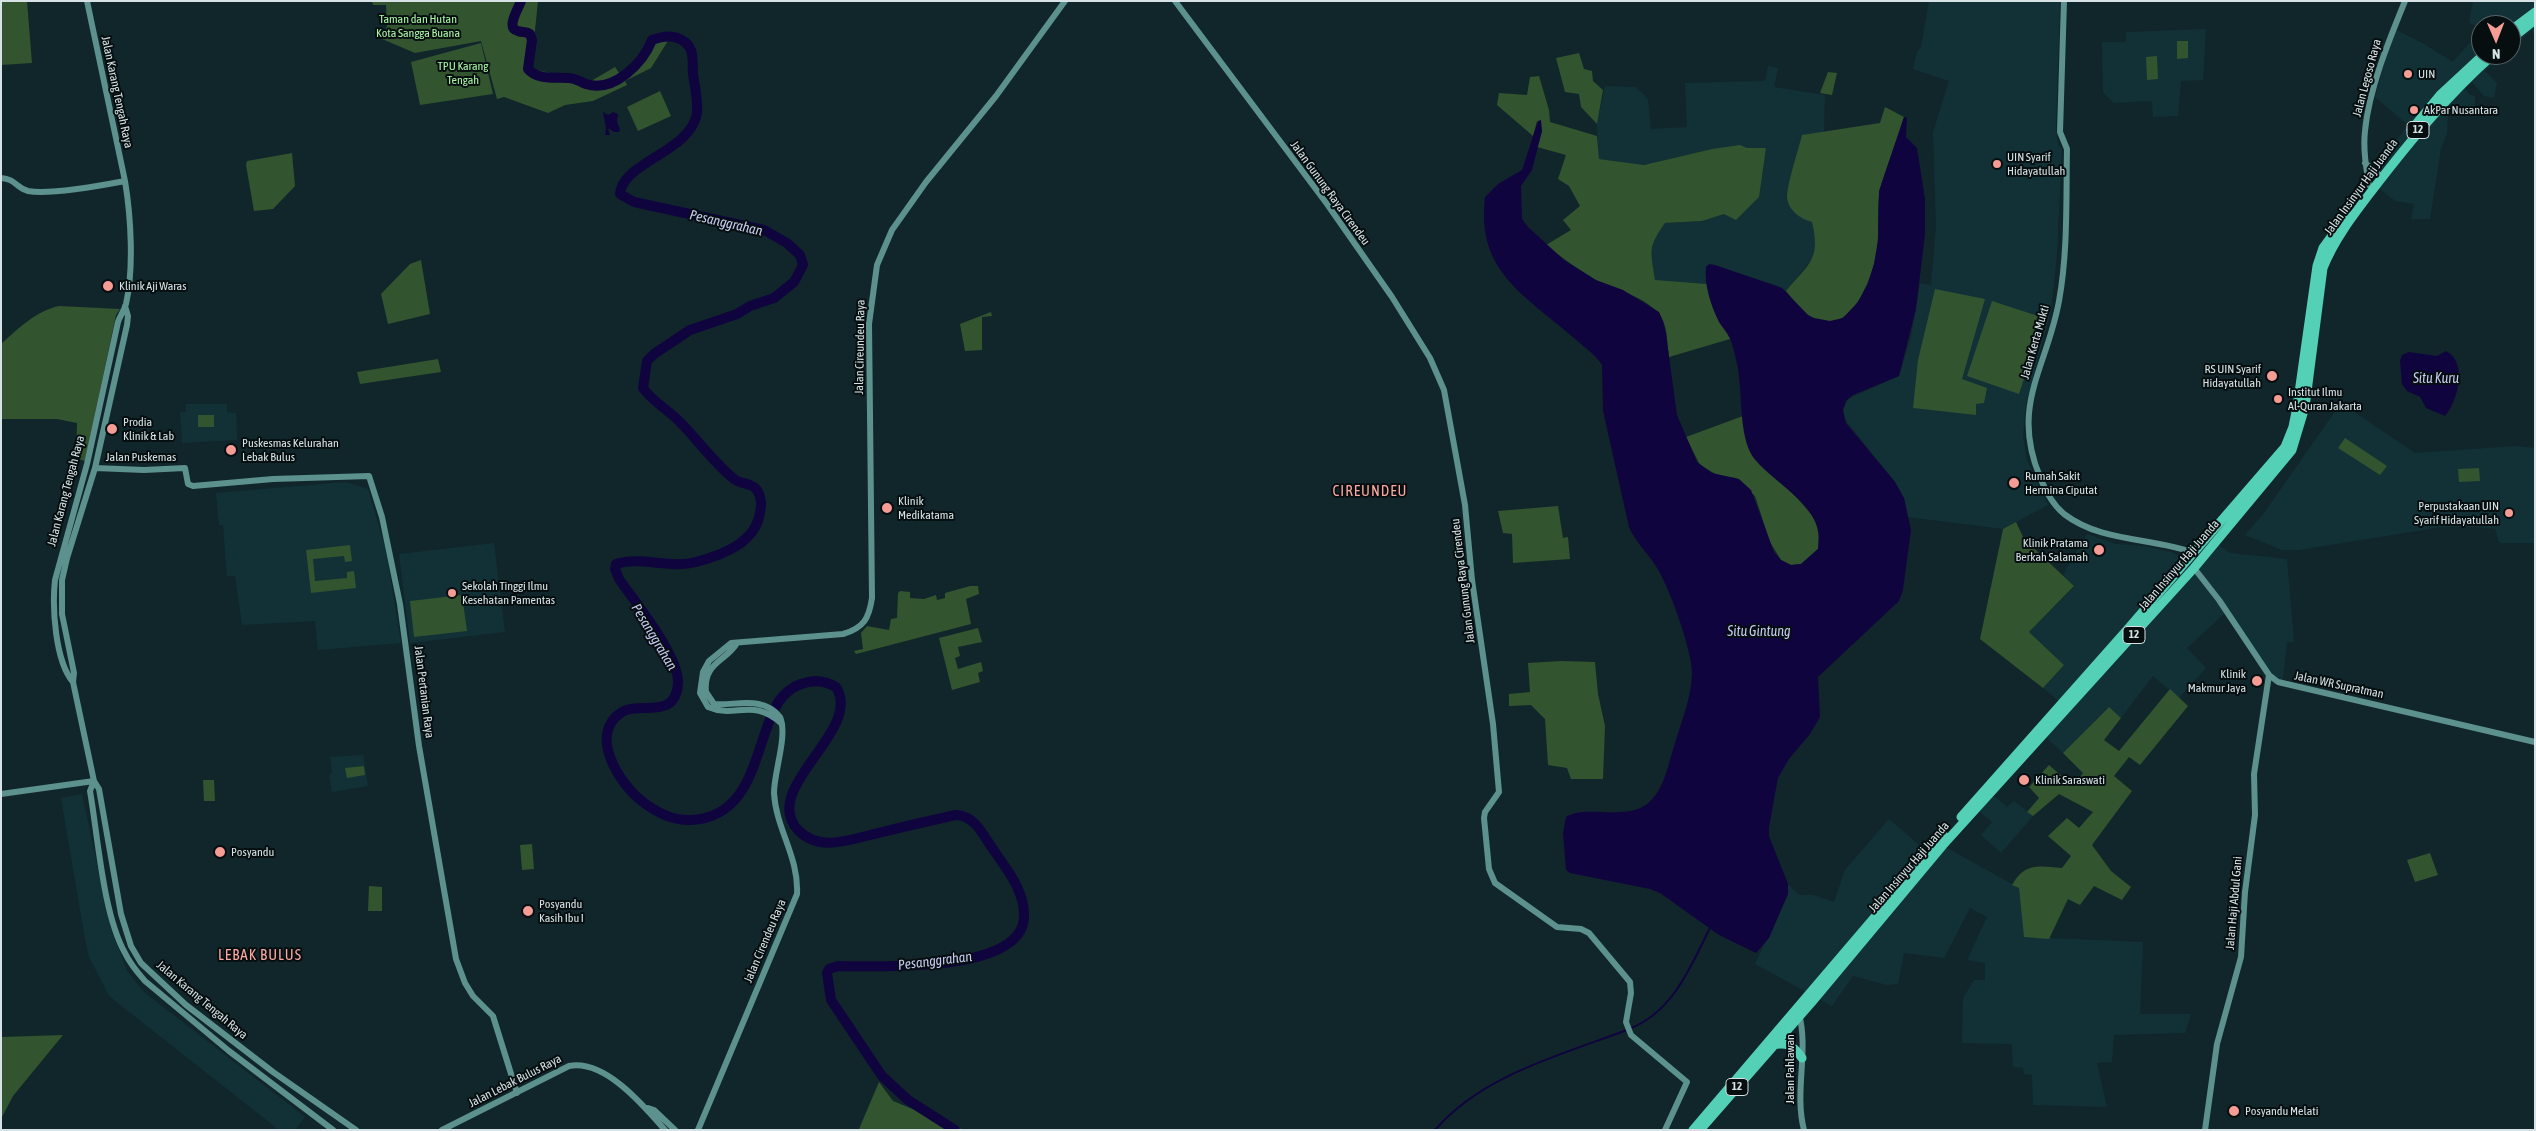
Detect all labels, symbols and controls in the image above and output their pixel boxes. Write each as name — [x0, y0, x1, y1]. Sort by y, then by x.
park label: Taman dan Hutan Kota Sangga Buana — [376, 12, 460, 40]
north arrow — [2471, 15, 2521, 65]
street label: Jalan Karang Tengah Raya — [98, 35, 136, 149]
street label: Jalan Legoso Raya — [2350, 38, 2384, 118]
text: N — [2492, 46, 2501, 62]
park label: TPU Karang Tengah — [438, 59, 488, 87]
place label: UIN — [2418, 67, 2435, 81]
marker: UIN — [2402, 68, 2414, 80]
place label: AkPar Nusantara — [2424, 103, 2498, 117]
marker: AkPar Nusantara — [2408, 104, 2420, 116]
road number: 12 — [2407, 122, 2429, 138]
street label: Jalan Insinyur Haji Juanda — [2321, 136, 2401, 238]
street label: Jalan Gunung Raya Cirendeu — [1287, 138, 1373, 248]
place label: UIN Syarif Hidayatullah — [2007, 150, 2065, 178]
marker: UIN Syarif Hidayatullah — [1991, 158, 2003, 170]
water label: Pesanggrahan — [688, 206, 764, 240]
marker: Klinik Aji Waras — [101, 279, 115, 293]
place label: Klinik Aji Waras — [119, 279, 186, 293]
street label: Jalan Cireundeu Raya — [852, 299, 868, 395]
street label: Jalan Kerta Mukti — [2018, 303, 2052, 381]
place label: RS UIN Syarif Hidayatullah — [2203, 362, 2261, 390]
marker: RS UIN Syarif Hidayatullah — [2265, 369, 2279, 383]
water label: Situ Kuru — [2413, 371, 2459, 387]
place label: Institut Ilmu Al-Quran Jakarta — [2288, 385, 2362, 413]
marker: Institut Ilmu Al-Quran Jakarta — [2272, 393, 2284, 405]
place label: Prodia Klinik & Lab — [123, 415, 174, 443]
marker: Prodia Klinik & Lab — [105, 422, 119, 436]
street label: Jalan Karang Tengah Raya — [44, 434, 88, 548]
place label: Puskesmas Kelurahan Lebak Bulus — [242, 436, 339, 464]
marker: Puskesmas Kelurahan Lebak Bulus — [224, 443, 238, 457]
street label: Jalan Puskemas — [106, 450, 176, 464]
place label: Rumah Sakit Hermina Ciputat — [2025, 469, 2098, 497]
marker: Rumah Sakit Hermina Ciputat — [2007, 476, 2021, 490]
district label: CIREUNDEU — [1331, 482, 1409, 500]
place label: Klinik Medikatama — [898, 494, 954, 522]
place label: Perpustakaan UIN Syarif Hidayatullah — [2414, 499, 2499, 527]
marker: Klinik Medikatama — [880, 501, 894, 515]
marker: Perpustakaan UIN Syarif Hidayatullah — [2503, 507, 2515, 519]
street label: Jalan Insinyur Haji Juanda — [2136, 517, 2222, 613]
street label: Jalan Gunung Raya Cirendeu — [1448, 518, 1478, 644]
place label: Klinik Pratama Berkah Salamah — [2016, 536, 2088, 564]
marker: Klinik Pratama Berkah Salamah — [2092, 543, 2106, 557]
place label: Sekolah Tinggi Ilmu Kesehatan Pamentas — [462, 579, 555, 607]
marker: Sekolah Tinggi Ilmu Kesehatan Pamentas — [446, 587, 458, 599]
water label: Pesanggrahan — [628, 601, 680, 673]
water label: Situ Gintung — [1727, 624, 1791, 640]
road number: 12 — [2123, 626, 2145, 644]
street label: Jalan Pertanian Raya — [411, 645, 437, 739]
place label: Klinik Makmur Jaya — [2188, 667, 2246, 695]
street label: Jalan WR Supratman — [2293, 669, 2385, 701]
marker: Klinik Makmur Jaya — [2250, 674, 2264, 688]
marker: Klinik Saraswati — [2017, 773, 2031, 787]
place label: Klinik Saraswati — [2035, 773, 2105, 787]
street label: Jalan Insinyur Haji Juanda — [1866, 819, 1952, 915]
marker: Posyandu — [213, 845, 227, 859]
place label: Posyandu — [231, 845, 274, 859]
street label: Jalan Haji Abdul Gani — [2223, 856, 2245, 950]
place label: Posyandu Kasih Ibu I — [539, 897, 584, 925]
street label: Jalan Cirendeu Raya — [741, 897, 789, 985]
marker: Posyandu Kasih Ibu I — [521, 904, 535, 918]
district label: LEBAK BULUS — [217, 946, 303, 964]
water label: Pesanggrahan — [897, 948, 973, 974]
street label: Jalan Karang Tengah Raya — [154, 958, 250, 1042]
street label: Jalan Pahlawan — [1783, 1034, 1797, 1104]
street label: Jalan Lebak Bulus Raya — [466, 1051, 564, 1111]
road number: 12 — [1726, 1078, 1748, 1096]
marker: Posyandu Melati — [2227, 1104, 2241, 1118]
place label: Posyandu Melati — [2245, 1104, 2318, 1118]

